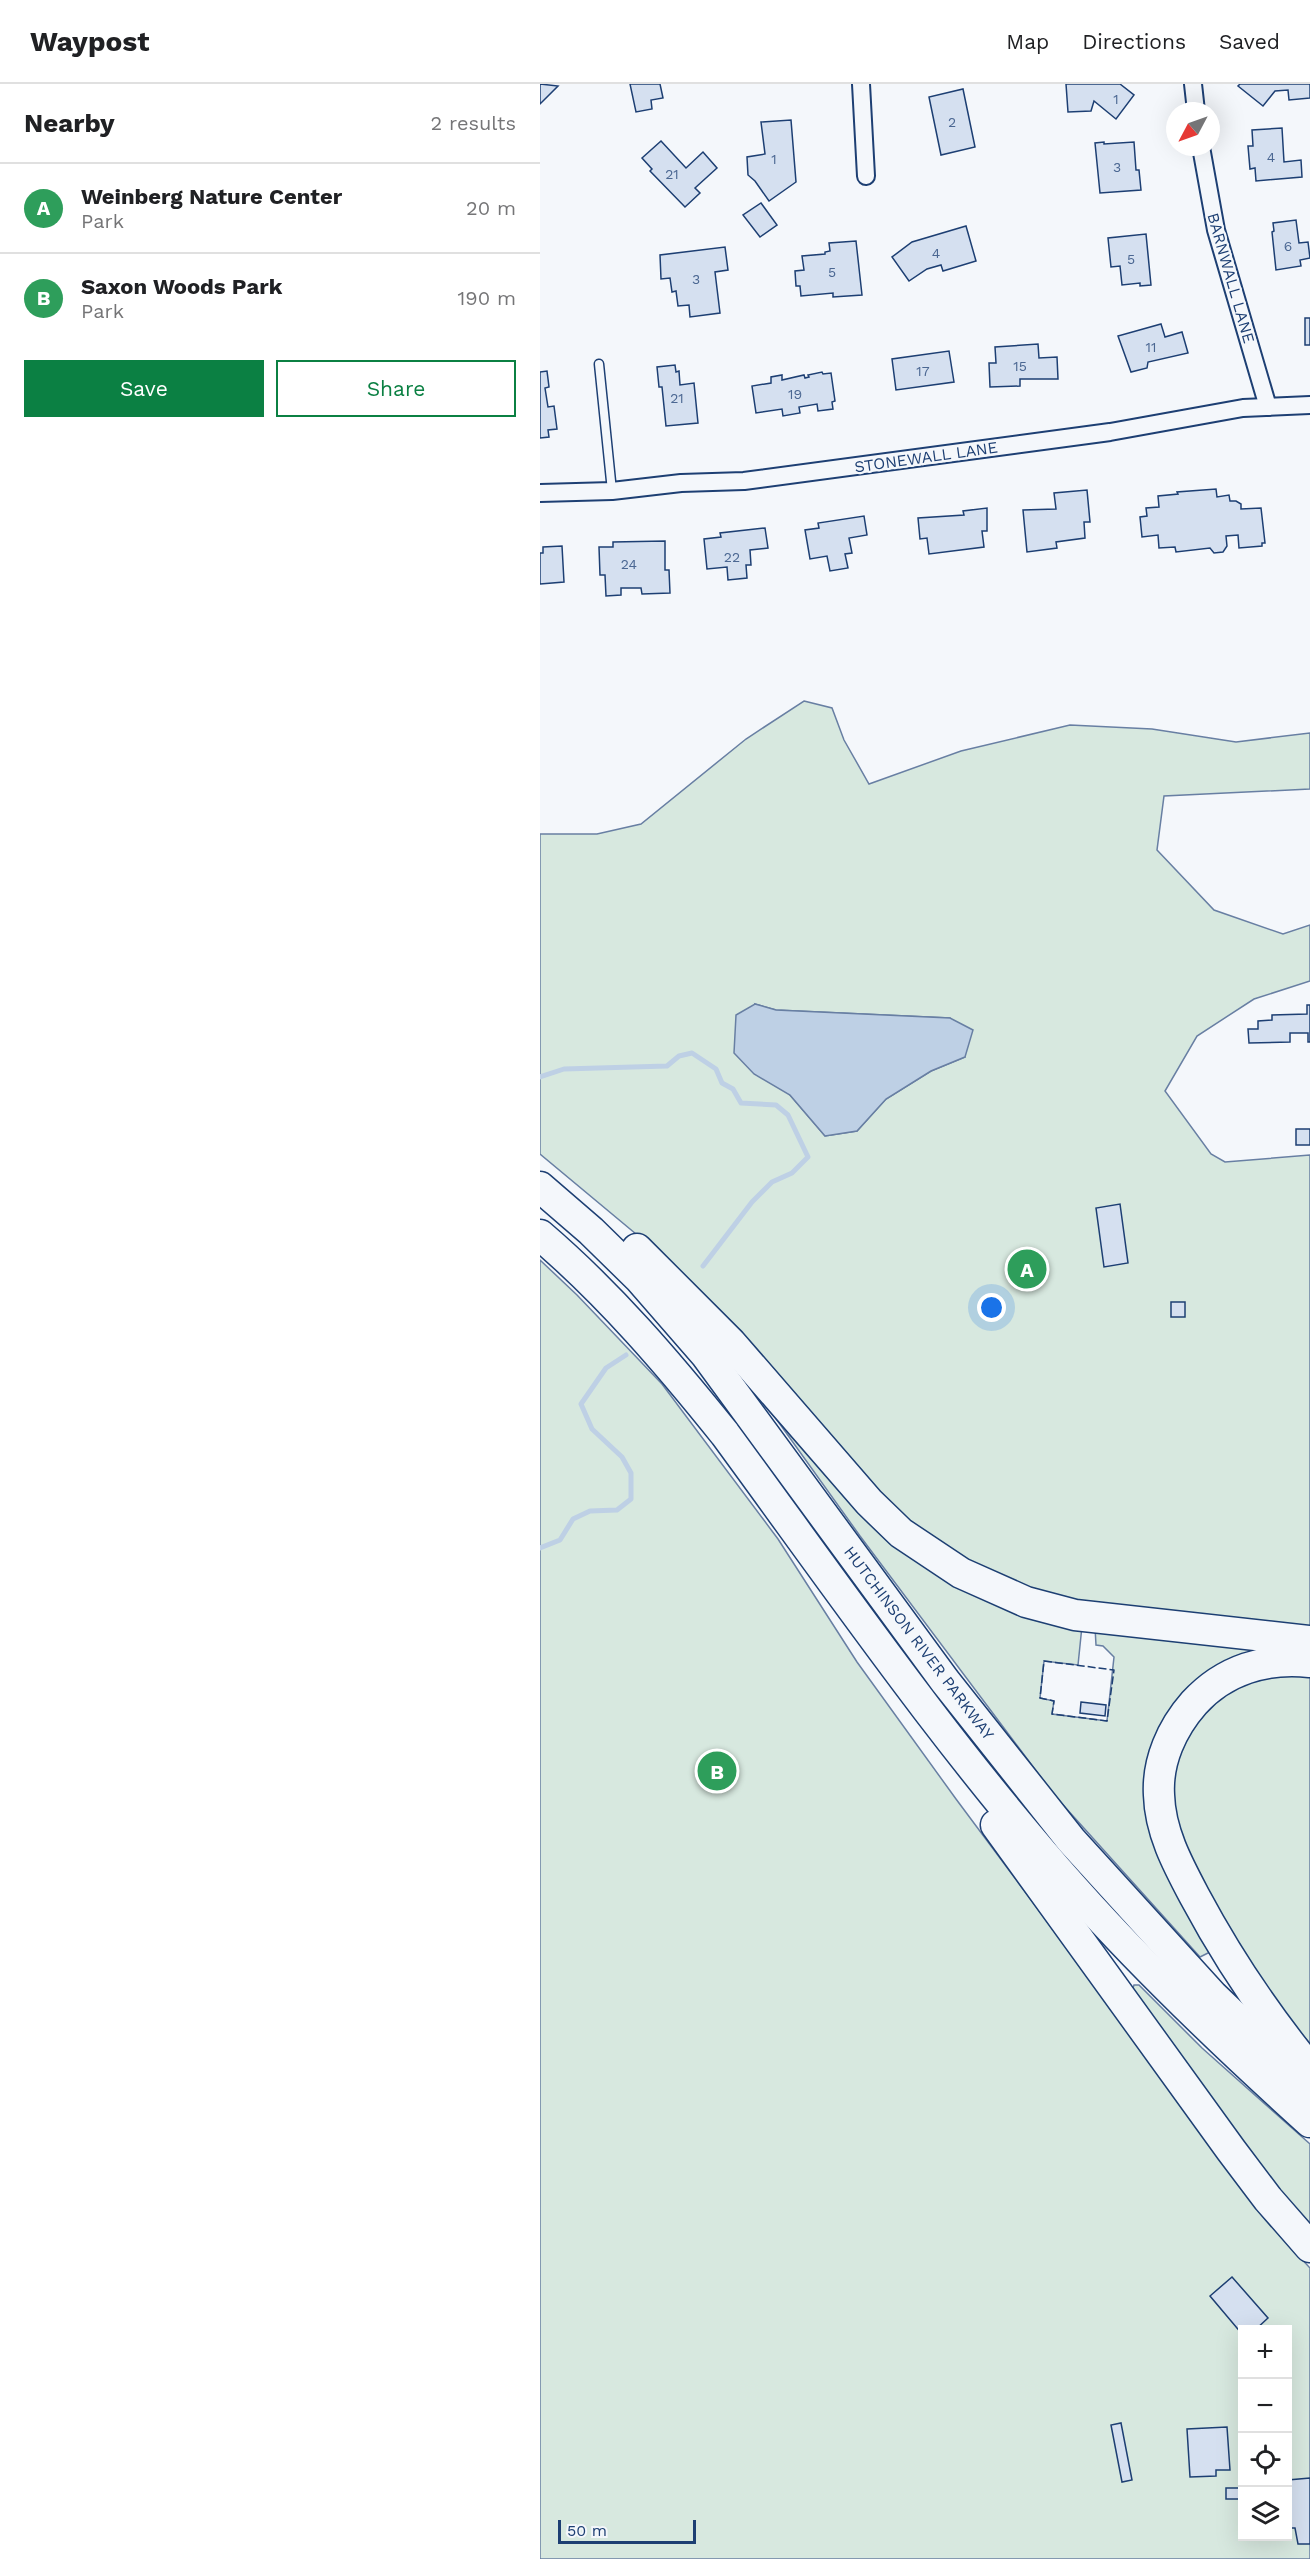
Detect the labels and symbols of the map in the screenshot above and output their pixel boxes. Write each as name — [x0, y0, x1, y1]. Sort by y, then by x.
house number: 1 — [1113, 91, 1119, 107]
north arrow — [1166, 102, 1220, 156]
house number: 2 — [948, 114, 956, 130]
house number: 4 — [1267, 149, 1275, 165]
house number: 1 — [771, 151, 777, 167]
house number: 3 — [1113, 159, 1121, 175]
house number: 21 — [665, 166, 679, 182]
street label: BARNWALL LANE — [1203, 211, 1259, 345]
house number: 6 — [1284, 238, 1292, 254]
house number: 4 — [932, 245, 940, 261]
house number: 5 — [1127, 251, 1135, 267]
house number: 5 — [828, 264, 836, 280]
house number: 3 — [692, 271, 700, 287]
house number: 11 — [1146, 339, 1156, 355]
house number: 15 — [1013, 358, 1027, 374]
house number: 17 — [916, 363, 930, 379]
house number: 19 — [788, 386, 802, 402]
house number: 21 — [670, 390, 684, 406]
street label: STONEWALL LANE — [853, 438, 999, 476]
house number: 22 — [724, 549, 740, 565]
house number: 24 — [621, 556, 637, 572]
pin: A — [1008, 1246, 1046, 1292]
your location — [977, 1293, 1006, 1322]
street label: HUTCHINSON RIVER PARKWAY — [840, 1543, 998, 1743]
pin: B — [698, 1748, 736, 1794]
scale bar — [558, 2517, 696, 2544]

